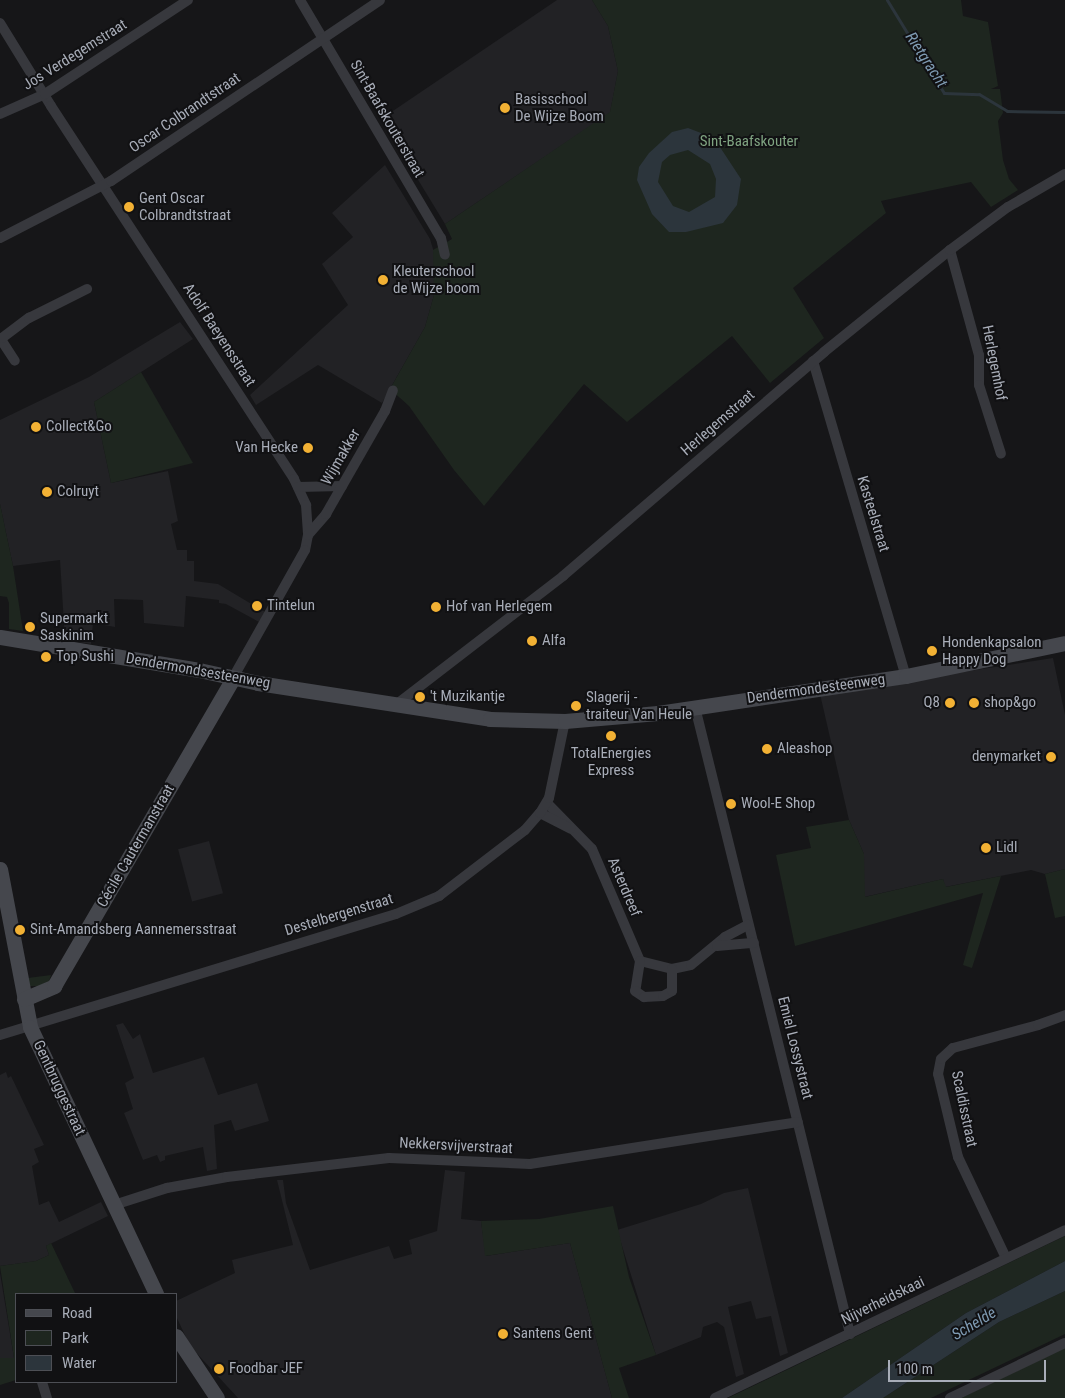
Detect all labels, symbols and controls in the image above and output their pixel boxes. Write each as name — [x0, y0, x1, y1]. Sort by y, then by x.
street label: Jos Verdegemstraat — [20, 16, 130, 94]
water label: Rietgracht — [901, 29, 951, 91]
street label: Sint-Baafskouterstraat — [346, 57, 428, 181]
street label: Oscar Colbrandtstraat — [126, 69, 244, 157]
place label: Basisschool De Wijze Boom — [515, 90, 604, 125]
marker: Basisschool De Wijze Boom — [499, 102, 511, 114]
park label: Sint-Baafskouter — [700, 133, 798, 151]
place label: Gent Oscar Colbrandtstraat — [139, 189, 231, 224]
marker: Gent Oscar Colbrandtstraat — [123, 201, 135, 213]
place label: Kleuterschool de Wijze boom — [393, 262, 480, 297]
marker: Kleuterschool de Wijze boom — [377, 274, 389, 286]
street label: Adolf Baeyensstraat — [179, 280, 259, 390]
street label: Herlegemhof — [978, 324, 1010, 402]
street label: Herlegemstraat — [678, 386, 758, 460]
place label: Collect&Go — [46, 418, 112, 436]
marker: Collect&Go — [30, 421, 42, 433]
street label: Wijmakker — [318, 426, 364, 488]
place label: Van Hecke — [235, 439, 298, 457]
marker: Van Hecke — [302, 442, 314, 454]
street label: Kasteelstraat — [853, 474, 893, 554]
place label: Colruyt — [57, 483, 99, 501]
marker: Colruyt — [41, 486, 53, 498]
place label: Tintelun — [267, 597, 315, 615]
place label: Hof van Herlegem — [446, 598, 552, 616]
marker: Tintelun — [251, 600, 263, 612]
marker: Hof van Herlegem — [430, 601, 442, 613]
place label: Supermarkt Saskinim — [40, 609, 108, 644]
marker: Supermarkt Saskinim — [24, 621, 36, 633]
place label: Alfa — [542, 632, 566, 650]
place label: Hondenkapsalon Happy Dog — [942, 633, 1041, 668]
marker: Alfa — [526, 635, 538, 647]
marker: Hondenkapsalon Happy Dog — [926, 645, 938, 657]
place label: Top Sushi — [56, 648, 114, 666]
street label: Dendermondsesteenweg — [125, 649, 271, 693]
marker: Top Sushi — [40, 651, 52, 663]
street label: Dendermondesteenweg — [746, 670, 886, 708]
place label: 't Muzikantje — [430, 688, 505, 706]
place label: Slagerij - traiteur Van Heule — [586, 688, 692, 723]
marker: 't Muzikantje — [414, 691, 426, 703]
place label: Q8 — [924, 694, 940, 712]
place label: shop&go — [984, 694, 1036, 712]
marker: Q8 — [944, 697, 956, 709]
marker: shop&go — [968, 697, 980, 709]
marker: Slagerij - traiteur Van Heule — [570, 700, 582, 712]
marker: TotalEnergies Express — [605, 730, 617, 742]
place label: Aleashop — [777, 740, 832, 758]
marker: Aleashop — [761, 743, 773, 755]
place label: TotalEnergies Express — [571, 744, 651, 779]
place label: denymarket — [972, 748, 1041, 766]
marker: denymarket — [1045, 751, 1057, 763]
street label: Cécile Cautermanstraat — [93, 781, 179, 911]
place label: Wool-E Shop — [741, 795, 815, 813]
marker: Wool-E Shop — [725, 798, 737, 810]
place label: Lidl — [996, 839, 1017, 857]
marker: Lidl — [980, 842, 992, 854]
street label: Asterdreef — [604, 855, 644, 919]
street label: Destelbergenstraat — [283, 890, 395, 940]
place label: Sint-Amandsberg Aannemersstraat — [30, 921, 237, 939]
marker: Sint-Amandsberg Aannemersstraat — [14, 924, 26, 936]
street label: Emiel Lossystraat — [774, 995, 816, 1101]
street label: Gentbruggestraat — [29, 1038, 89, 1138]
street label: Scaldisstraat — [947, 1069, 981, 1149]
street label: Nekkersvijverstraat — [399, 1134, 513, 1158]
street label: Nijverheidskaai — [838, 1273, 928, 1329]
legend — [15, 1293, 178, 1383]
water label: Schelde — [948, 1303, 1000, 1345]
text: Road — [62, 1304, 92, 1322]
place label: Santens Gent — [513, 1325, 592, 1343]
marker: Santens Gent — [497, 1328, 509, 1340]
text: Park — [62, 1329, 89, 1347]
scale bar — [890, 1350, 1048, 1382]
text: Water — [62, 1354, 96, 1372]
place label: Foodbar JEF — [229, 1360, 303, 1378]
text: 100 m — [896, 1360, 933, 1378]
marker: Foodbar JEF — [213, 1363, 225, 1375]

